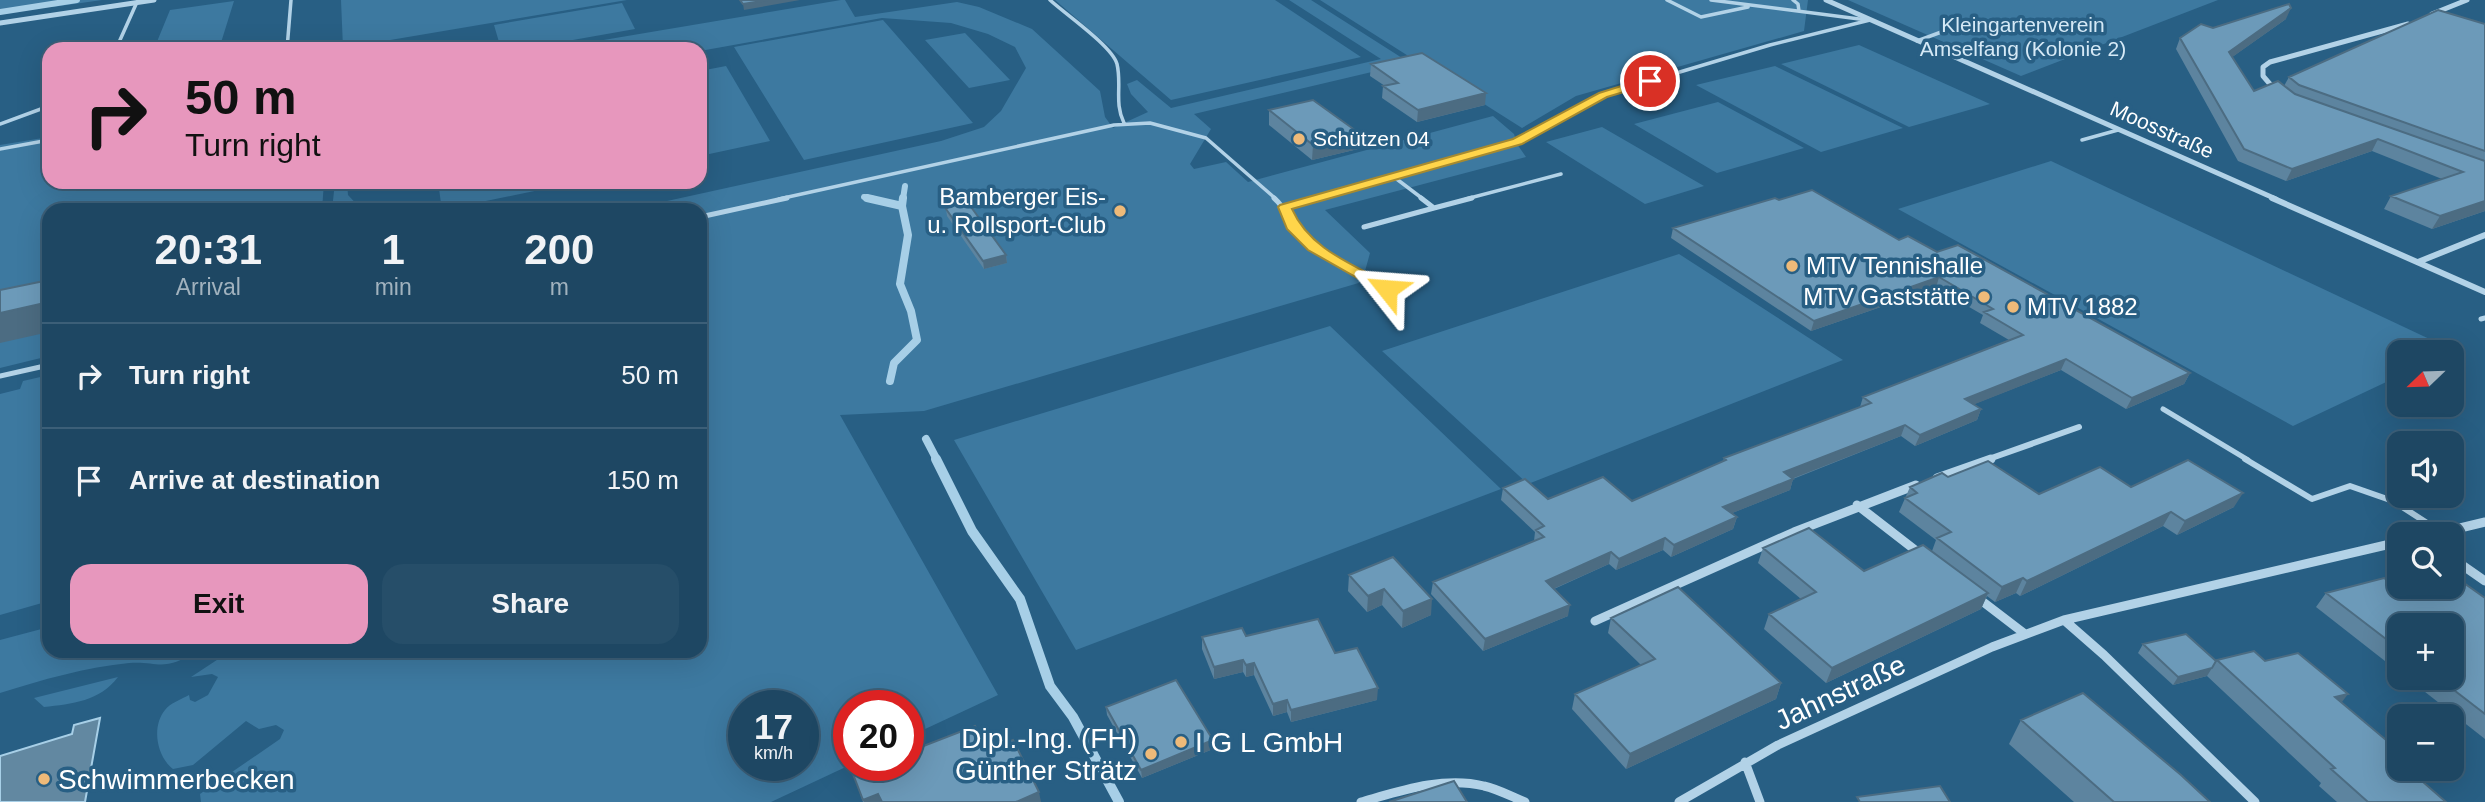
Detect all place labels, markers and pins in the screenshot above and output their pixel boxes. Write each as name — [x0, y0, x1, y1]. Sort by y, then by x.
pin — [1620, 51, 1680, 111]
place label: Schützen 04 — [1313, 127, 1430, 150]
marker: Schützen 04 — [1291, 131, 1307, 147]
place label: Bamberger Eis- u. Rollsport-Club — [927, 183, 1106, 238]
marker: Bamberger Eis- u. Rollsport-Club — [1112, 203, 1128, 219]
place label: MTV Tennishalle — [1806, 252, 1983, 279]
marker: MTV Tennishalle — [1784, 258, 1800, 274]
place label: MTV Gaststätte — [1803, 283, 1970, 310]
marker: MTV Gaststätte — [1976, 289, 1992, 305]
place label: MTV 1882 — [2027, 293, 2138, 320]
marker: MTV 1882 — [2005, 299, 2021, 315]
place label: Dipl.-Ing. (FH) Günther Strätz — [955, 723, 1137, 786]
place label: I G L GmbH — [1195, 727, 1343, 758]
marker: I G L GmbH — [1173, 734, 1189, 750]
marker: Dipl.-Ing. (FH) Günther Strätz — [1143, 746, 1159, 762]
place label: Schwimmerbecken — [58, 764, 295, 795]
marker: Schwimmerbecken — [36, 771, 52, 787]

